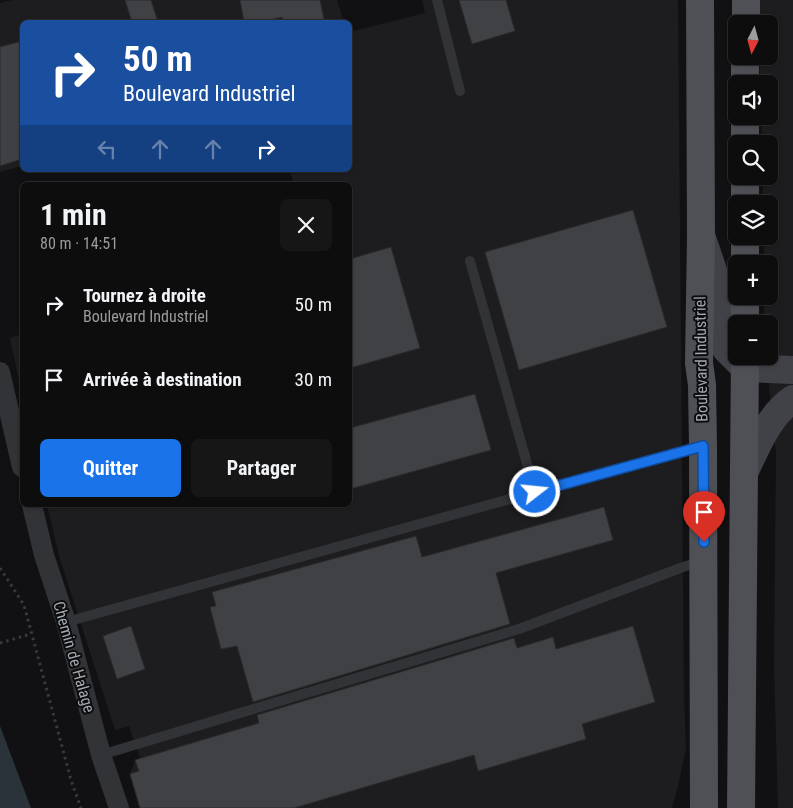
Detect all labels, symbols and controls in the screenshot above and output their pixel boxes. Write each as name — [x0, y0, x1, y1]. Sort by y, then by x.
north arrow — [728, 15, 778, 65]
map controls — [728, 15, 778, 365]
text: 50 m — [123, 39, 192, 80]
icon: right — [40, 40, 105, 105]
button: sound — [728, 75, 778, 125]
text: Boulevard Industriel — [123, 81, 296, 106]
icon: left — [93, 135, 121, 163]
icon: ahead — [146, 135, 174, 163]
icon: ahead — [199, 135, 227, 163]
icon: right — [252, 135, 280, 163]
button: search — [728, 135, 778, 185]
button: layers — [728, 195, 778, 245]
text: 1 min — [40, 197, 107, 232]
button: close — [280, 199, 332, 251]
text: 80 m · 14:51 — [40, 234, 118, 253]
button: + — [728, 255, 778, 305]
text: Tournez à droite — [83, 284, 206, 307]
icon: right — [40, 291, 68, 319]
text: 50 m — [295, 293, 332, 316]
street label: Boulevard Industriel — [690, 296, 712, 422]
text: Boulevard Industriel — [83, 307, 208, 326]
button: − — [728, 315, 778, 365]
icon: arrive — [40, 366, 68, 394]
text: Arrivée à destination — [83, 368, 242, 391]
text: 30 m — [295, 368, 332, 391]
button: Quitter — [40, 439, 181, 497]
button: Partager — [191, 439, 332, 497]
position arrow — [508, 465, 560, 517]
pin — [683, 491, 725, 542]
icon: arrive — [690, 498, 718, 526]
street label: Chemin de Halage — [49, 599, 99, 715]

